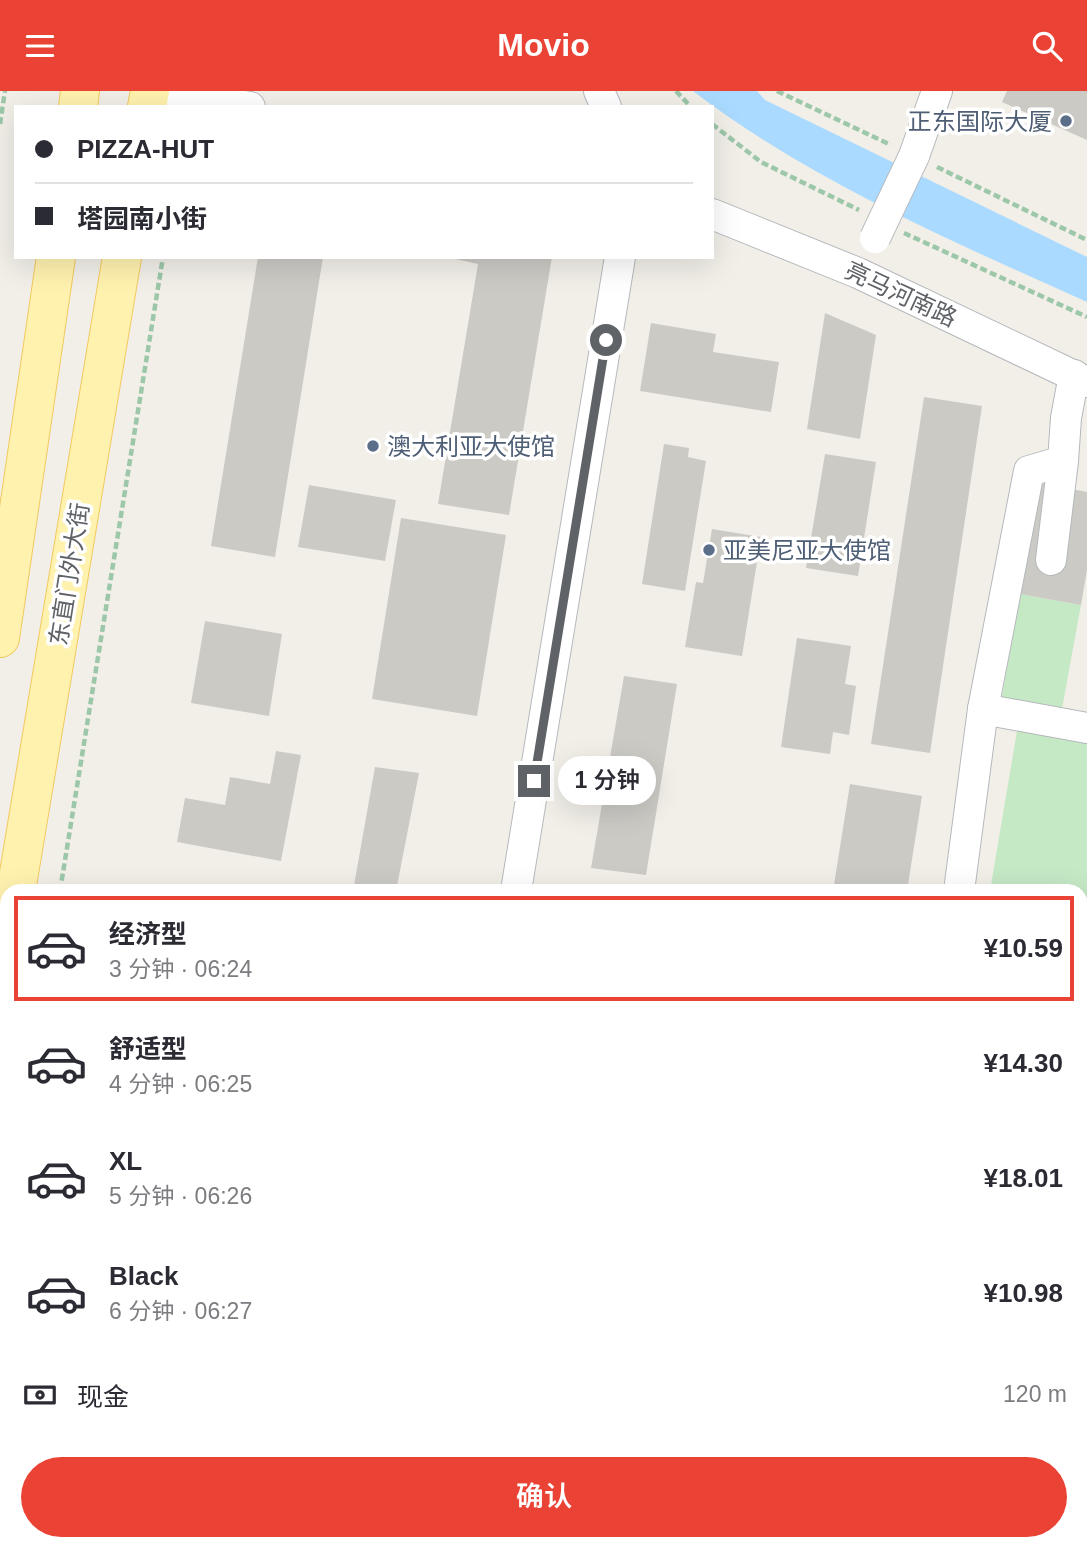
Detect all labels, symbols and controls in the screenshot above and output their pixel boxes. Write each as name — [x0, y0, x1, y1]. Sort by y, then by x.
icon: menu — [21, 27, 59, 65]
text: Movio — [497, 27, 590, 63]
icon: search — [1028, 27, 1066, 65]
place label: 正东国际大厦 — [908, 108, 1052, 135]
marker: 正东国际大厦 — [1058, 113, 1074, 129]
text: PIZZA-HUT — [77, 134, 214, 164]
text: 塔园南小街 — [77, 204, 207, 234]
street label: 亮马河南路 — [841, 256, 961, 332]
route start — [590, 324, 622, 356]
place label: 澳大利亚大使馆 — [387, 433, 555, 460]
marker: 澳大利亚大使馆 — [365, 438, 381, 454]
street label: 东直门外大街 — [44, 501, 94, 647]
place label: 亚美尼亚大使馆 — [723, 537, 891, 564]
marker: 亚美尼亚大使馆 — [701, 542, 717, 558]
callout: 1 分钟 — [558, 757, 656, 805]
route end — [518, 765, 550, 797]
text: 1 分钟 — [574, 767, 640, 793]
icon: car — [25, 917, 88, 980]
text: 经济型 — [109, 919, 187, 949]
text: ¥10.59 — [983, 933, 1063, 963]
text: 3 分钟 · 06:24 — [109, 956, 252, 982]
icon: car — [25, 1032, 88, 1095]
text: 舒适型 — [109, 1034, 187, 1064]
text: ¥14.30 — [983, 1048, 1063, 1078]
text: 4 分钟 · 06:25 — [109, 1071, 252, 1097]
text: XL — [109, 1146, 142, 1176]
icon: car — [25, 1147, 88, 1210]
text: ¥18.01 — [983, 1163, 1063, 1193]
text: 5 分钟 · 06:26 — [109, 1183, 252, 1209]
text: Black — [109, 1261, 178, 1291]
icon: car — [25, 1262, 88, 1325]
text: ¥10.98 — [983, 1278, 1063, 1308]
text: 6 分钟 · 06:27 — [109, 1298, 252, 1324]
icon: cash — [21, 1376, 59, 1414]
text: 120 m — [1003, 1381, 1067, 1407]
text: 现金 — [77, 1382, 129, 1412]
button: 确认 — [21, 1457, 1067, 1537]

